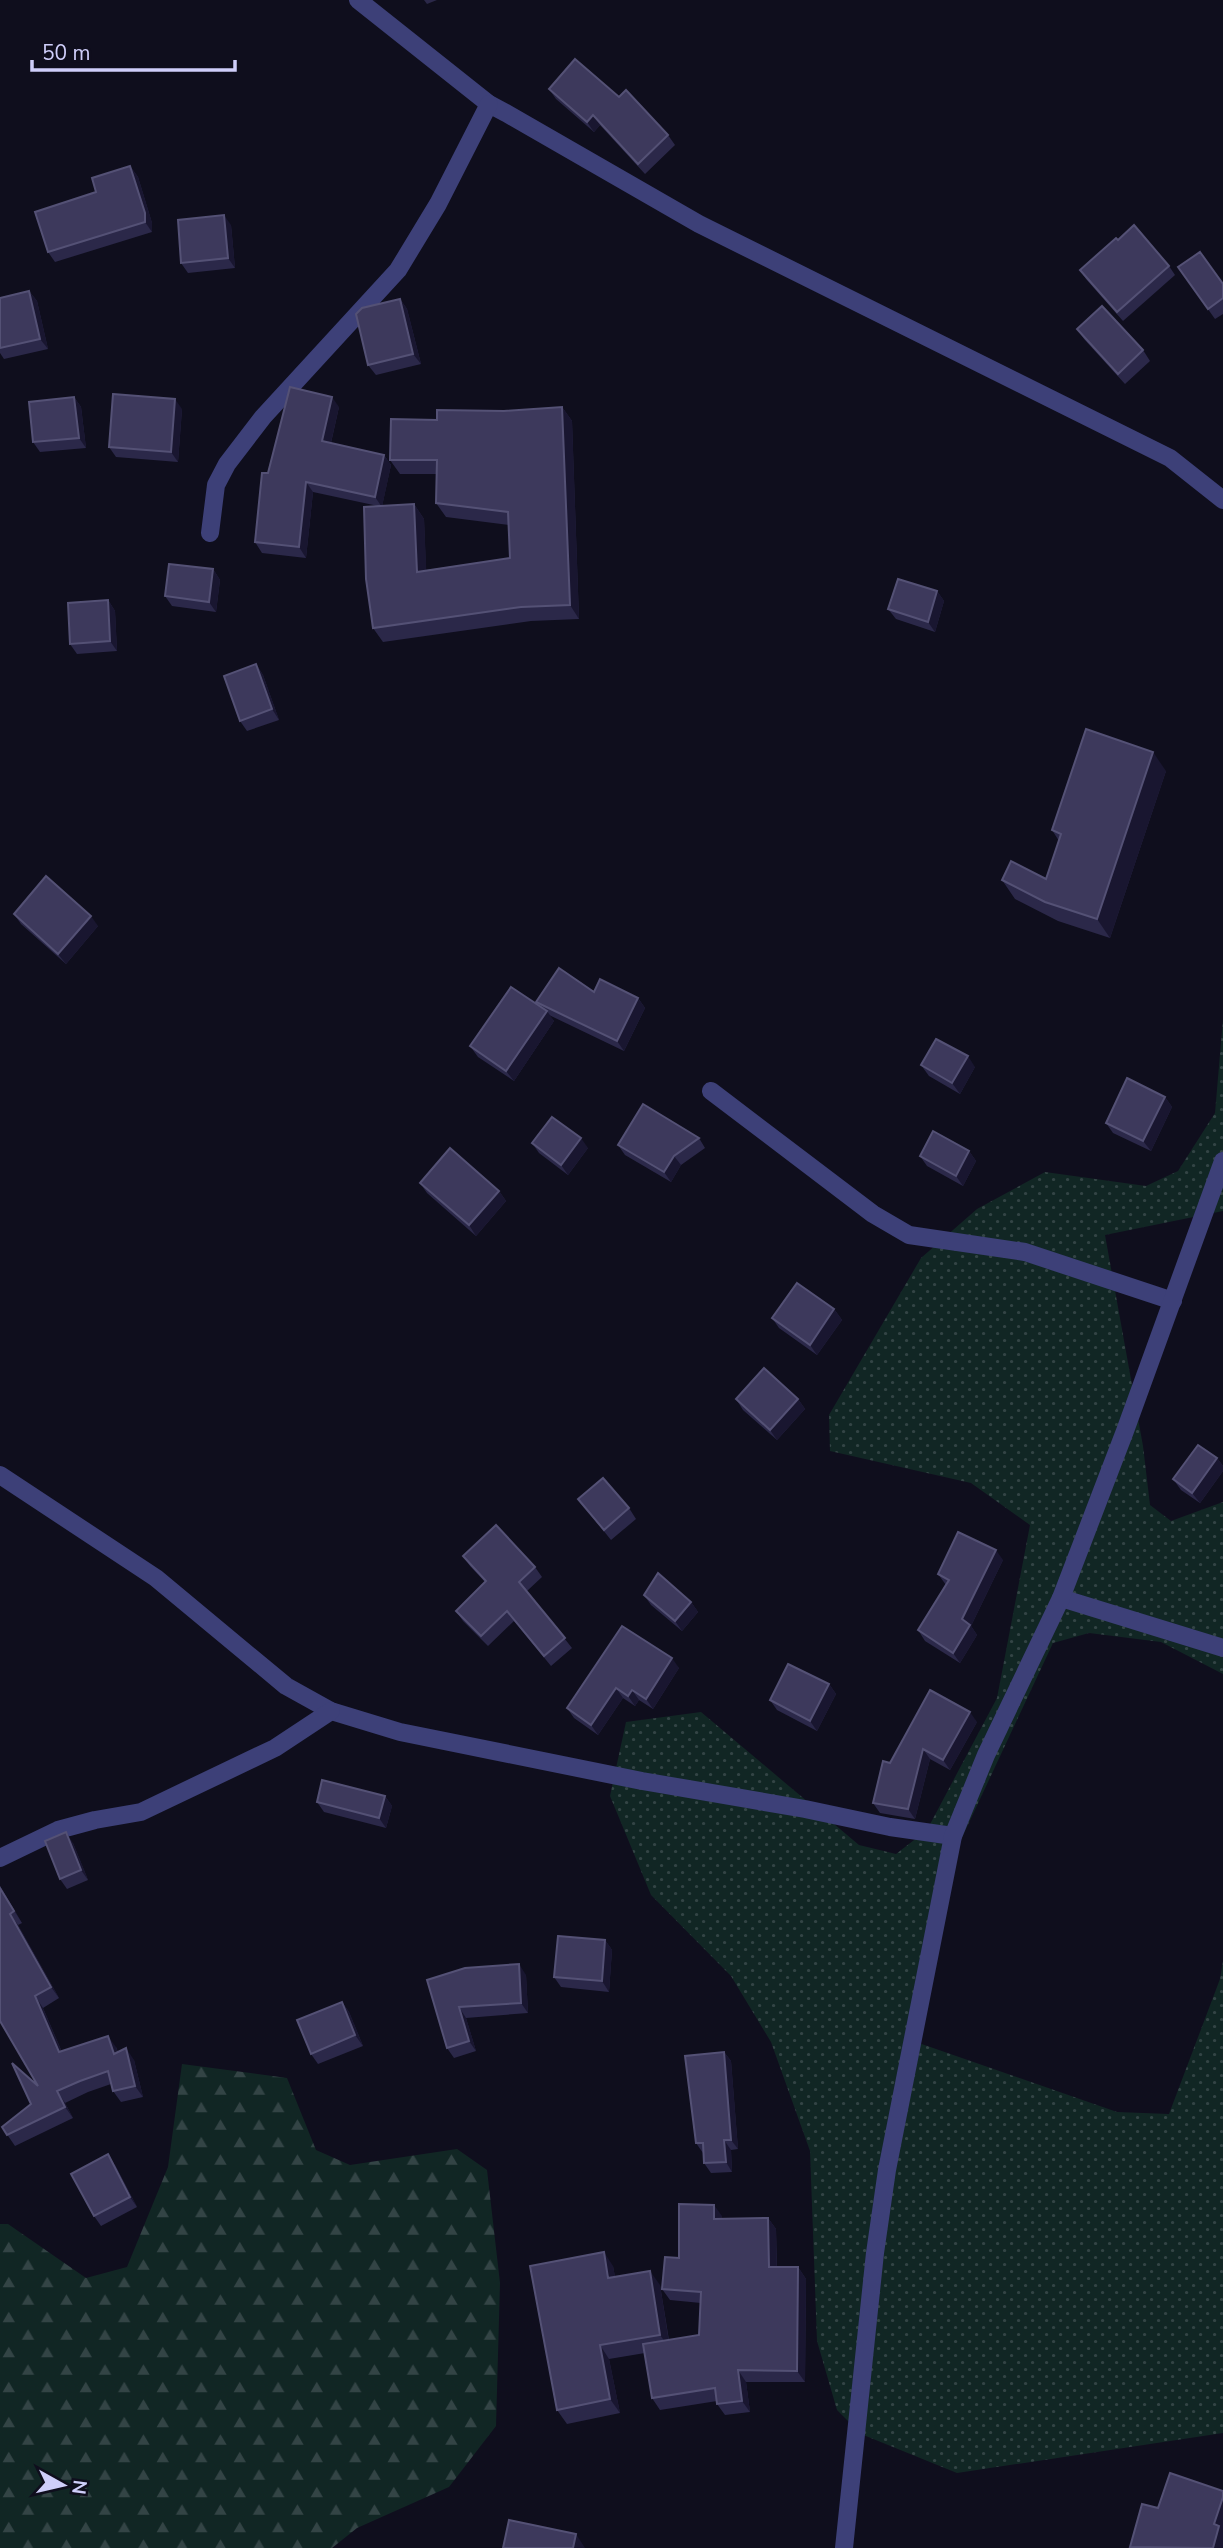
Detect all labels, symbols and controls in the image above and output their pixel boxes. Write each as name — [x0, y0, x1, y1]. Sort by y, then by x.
scale bar — [32, 28, 234, 72]
text: 50 m — [42, 39, 91, 67]
north arrow — [28, 2450, 98, 2520]
text: N — [65, 2478, 93, 2496]

